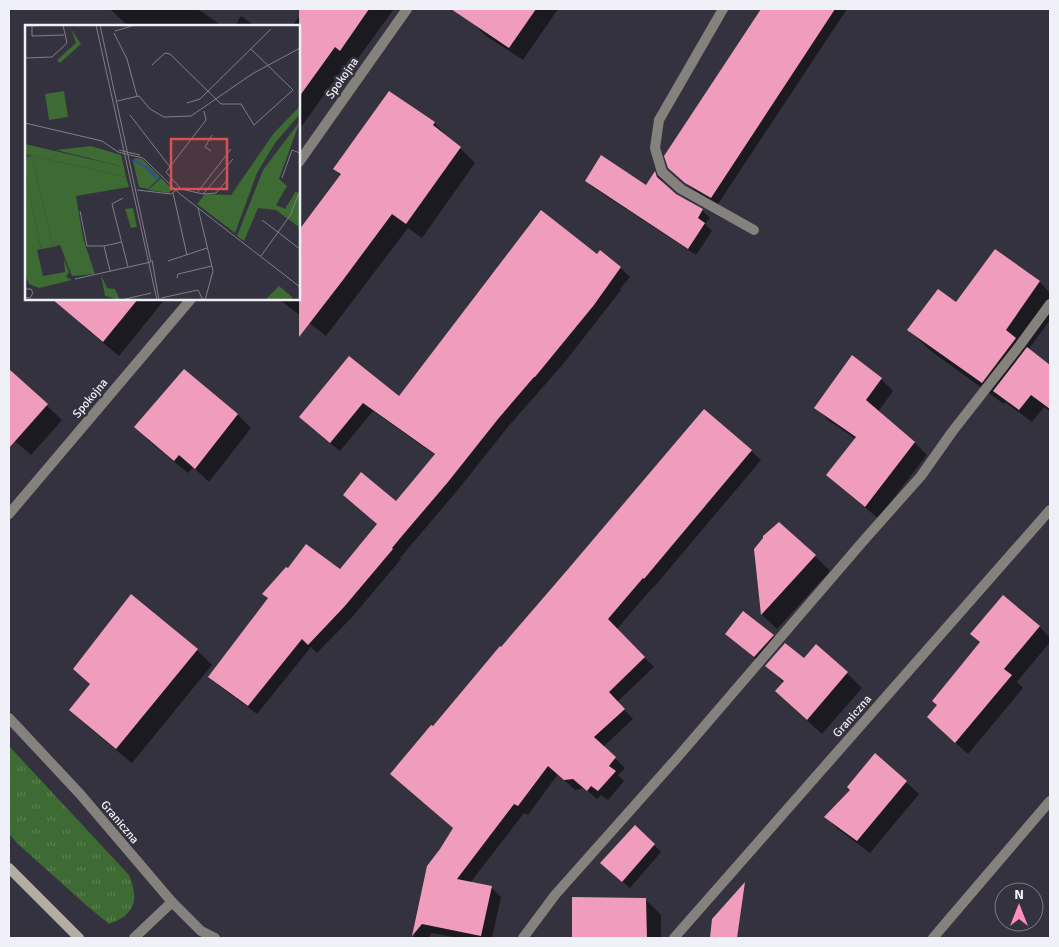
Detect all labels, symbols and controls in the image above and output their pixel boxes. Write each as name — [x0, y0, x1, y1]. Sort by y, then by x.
inset map — [25, 25, 300, 300]
street label: Spokojna — [323, 55, 362, 102]
street label: Spokojna — [69, 375, 111, 421]
street label: Graniczna — [830, 692, 875, 741]
street label: Graniczna — [97, 798, 142, 847]
north arrow — [994, 882, 1044, 932]
text: N — [1014, 886, 1024, 903]

